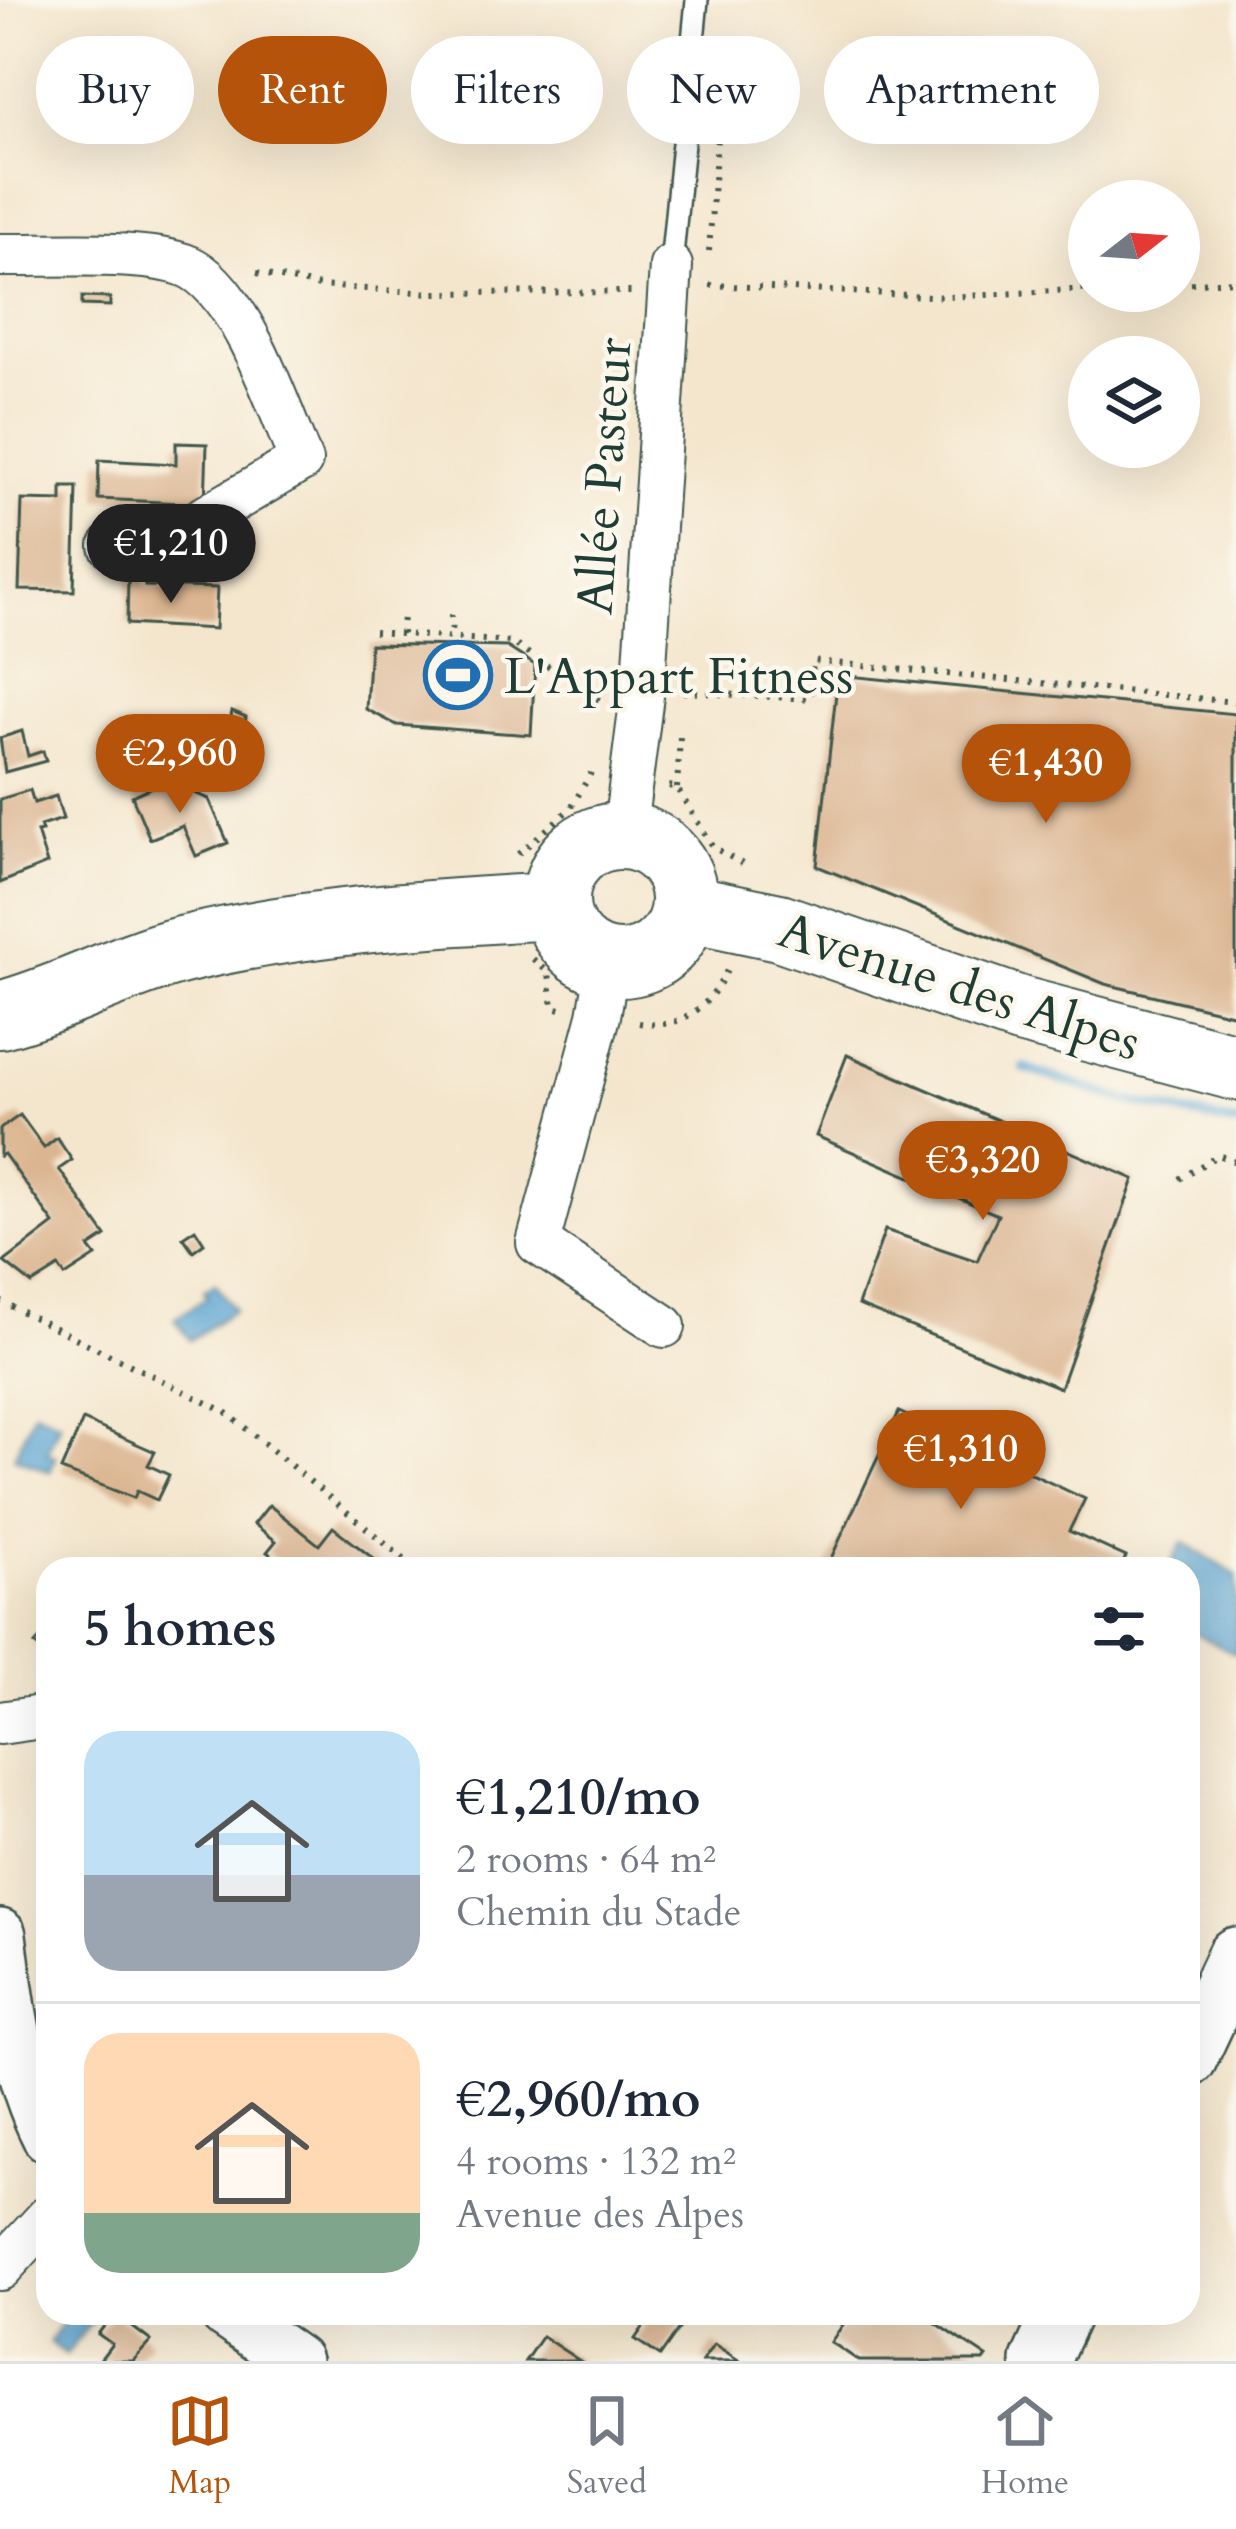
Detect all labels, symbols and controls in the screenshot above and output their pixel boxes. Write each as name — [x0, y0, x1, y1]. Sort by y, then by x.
chip: Buy — [36, 36, 194, 144]
chip: Rent — [218, 36, 387, 144]
chip: Filters — [411, 36, 603, 144]
chip: New — [627, 36, 800, 144]
chip: Apartment — [824, 36, 1099, 144]
north arrow — [1068, 180, 1200, 312]
map controls — [1068, 180, 1200, 468]
street label: Allée Pasteur — [560, 335, 650, 617]
button: layers — [1068, 336, 1200, 468]
pin: €1,210 — [73, 504, 269, 606]
text: €1,210 — [114, 516, 228, 569]
sports icon: L'Appart Fitness — [423, 640, 493, 710]
place label: L'Appart Fitness — [504, 642, 853, 712]
pin: €2,960 — [82, 714, 278, 816]
pin: €1,430 — [948, 724, 1144, 826]
text: €2,960 — [123, 726, 237, 779]
text: €1,430 — [989, 736, 1103, 789]
street label: Avenue des Alpes — [769, 895, 1149, 1078]
pin: €3,320 — [885, 1121, 1081, 1223]
text: €3,320 — [926, 1133, 1040, 1186]
pin: €1,310 — [863, 1410, 1059, 1512]
text: €1,310 — [904, 1422, 1018, 1475]
text: 5 homes — [84, 1594, 276, 1664]
icon: filters — [1086, 1596, 1152, 1662]
text: €1,210/mo — [456, 1763, 701, 1833]
icon: home — [180, 1779, 324, 1923]
text: 2 rooms · 64 m² — [456, 1833, 716, 1886]
text: Chemin du Stade — [456, 1886, 741, 1939]
text: €2,960/mo — [456, 2065, 701, 2135]
icon: home — [180, 2081, 324, 2225]
text: 4 rooms · 132 m² — [456, 2135, 736, 2188]
text: Avenue des Alpes — [456, 2188, 744, 2241]
tab: Map — [167, 2388, 233, 2505]
tab: Saved — [567, 2388, 647, 2505]
tab: Home — [981, 2388, 1069, 2505]

